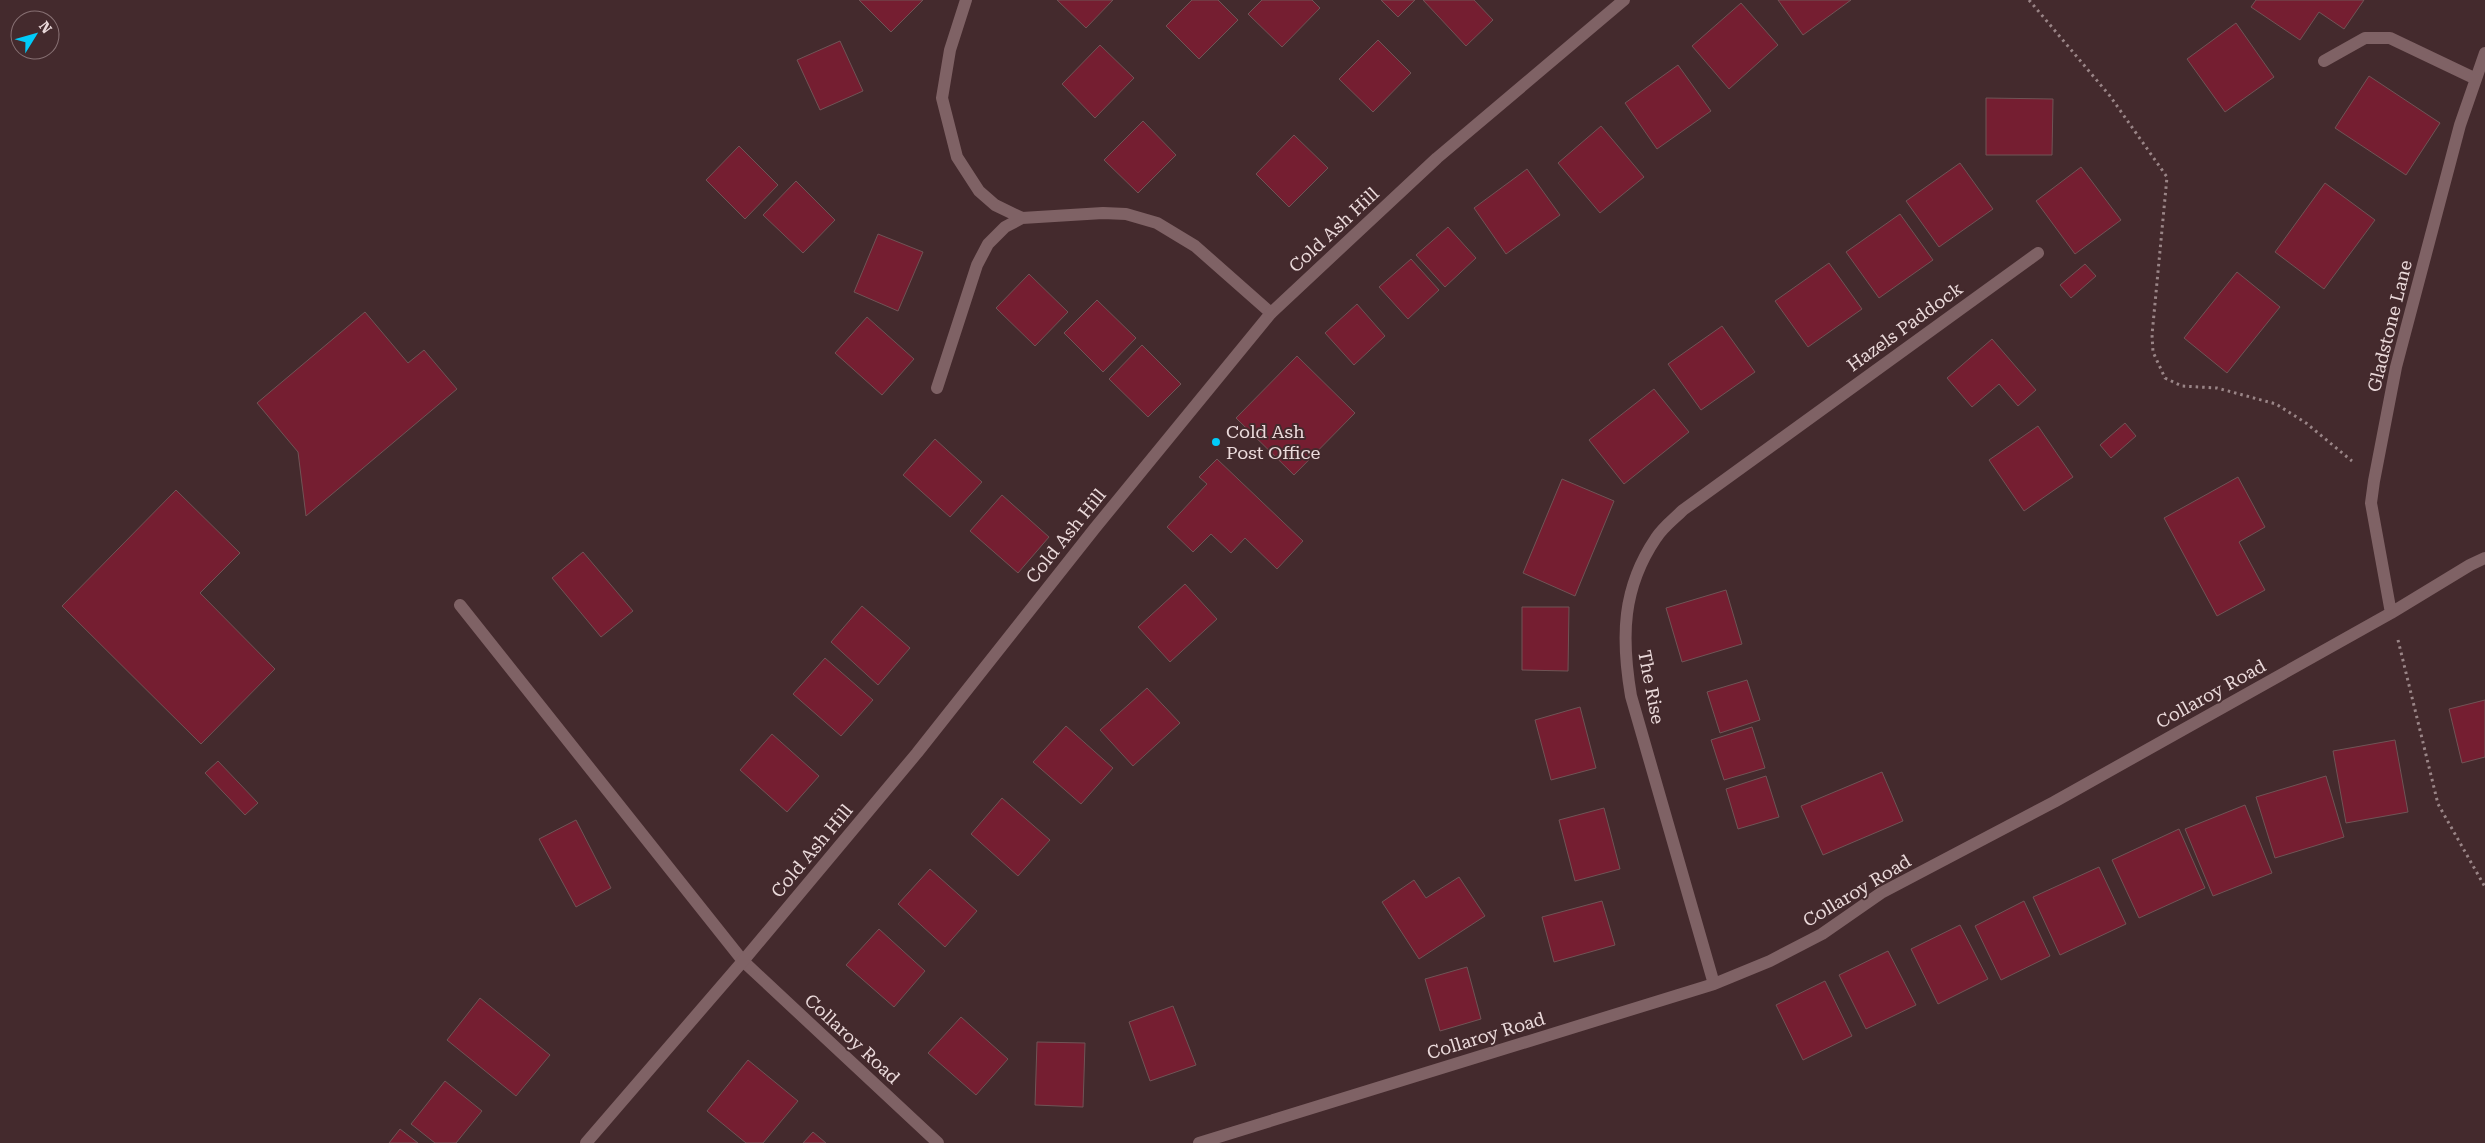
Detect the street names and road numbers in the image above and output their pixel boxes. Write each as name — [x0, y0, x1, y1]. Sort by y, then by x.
street label: Cold Ash Hill — [1284, 182, 1383, 277]
street label: Gladstone Lane — [2363, 258, 2416, 394]
street label: Hazels Paddock — [1843, 278, 1967, 376]
street label: Cold Ash Hill — [1021, 484, 1110, 587]
street label: The Rise — [1634, 648, 1669, 726]
street label: Collaroy Road — [2152, 655, 2270, 732]
street label: Cold Ash Hill — [767, 800, 857, 901]
street label: Collaroy Road — [1799, 850, 1915, 931]
street label: Collaroy Road — [800, 989, 905, 1088]
street label: Collaroy Road — [1424, 1007, 1548, 1063]

